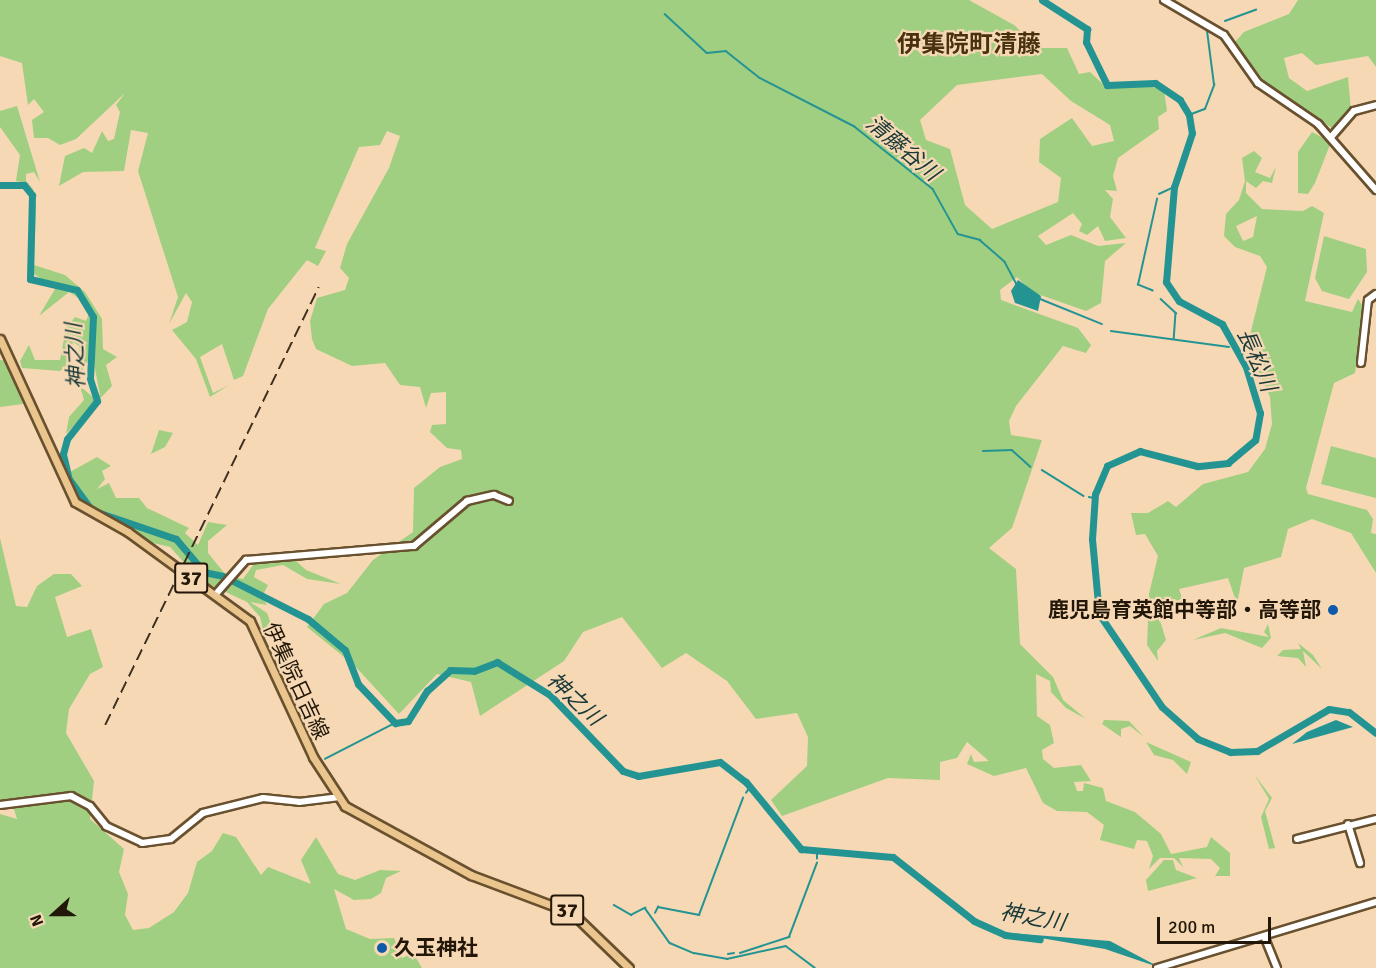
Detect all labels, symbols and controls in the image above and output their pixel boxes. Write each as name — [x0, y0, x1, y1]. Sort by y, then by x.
district label: 伊集院町清藤 — [897, 31, 1041, 59]
water label: 清藤谷川 — [861, 110, 945, 186]
water label: 神之川 — [60, 322, 90, 390]
water label: 長松川 — [1232, 324, 1282, 396]
road number: 37 — [173, 561, 209, 595]
place label: 鹿児島育英館中等部・高等部 — [1048, 597, 1321, 623]
marker: 鹿児島育英館中等部・高等部 — [1326, 603, 1340, 617]
street label: 伊集院日吉線 — [258, 619, 334, 743]
water label: 神之川 — [542, 667, 608, 731]
north arrow — [24, 884, 84, 944]
road number: 37 — [549, 893, 585, 927]
water label: 神之川 — [998, 898, 1068, 936]
scale bar — [1160, 905, 1274, 943]
text: N — [26, 912, 49, 929]
text: 200 m — [1168, 916, 1215, 938]
place label: 久玉神社 — [394, 935, 478, 961]
marker: 久玉神社 — [375, 941, 389, 955]

